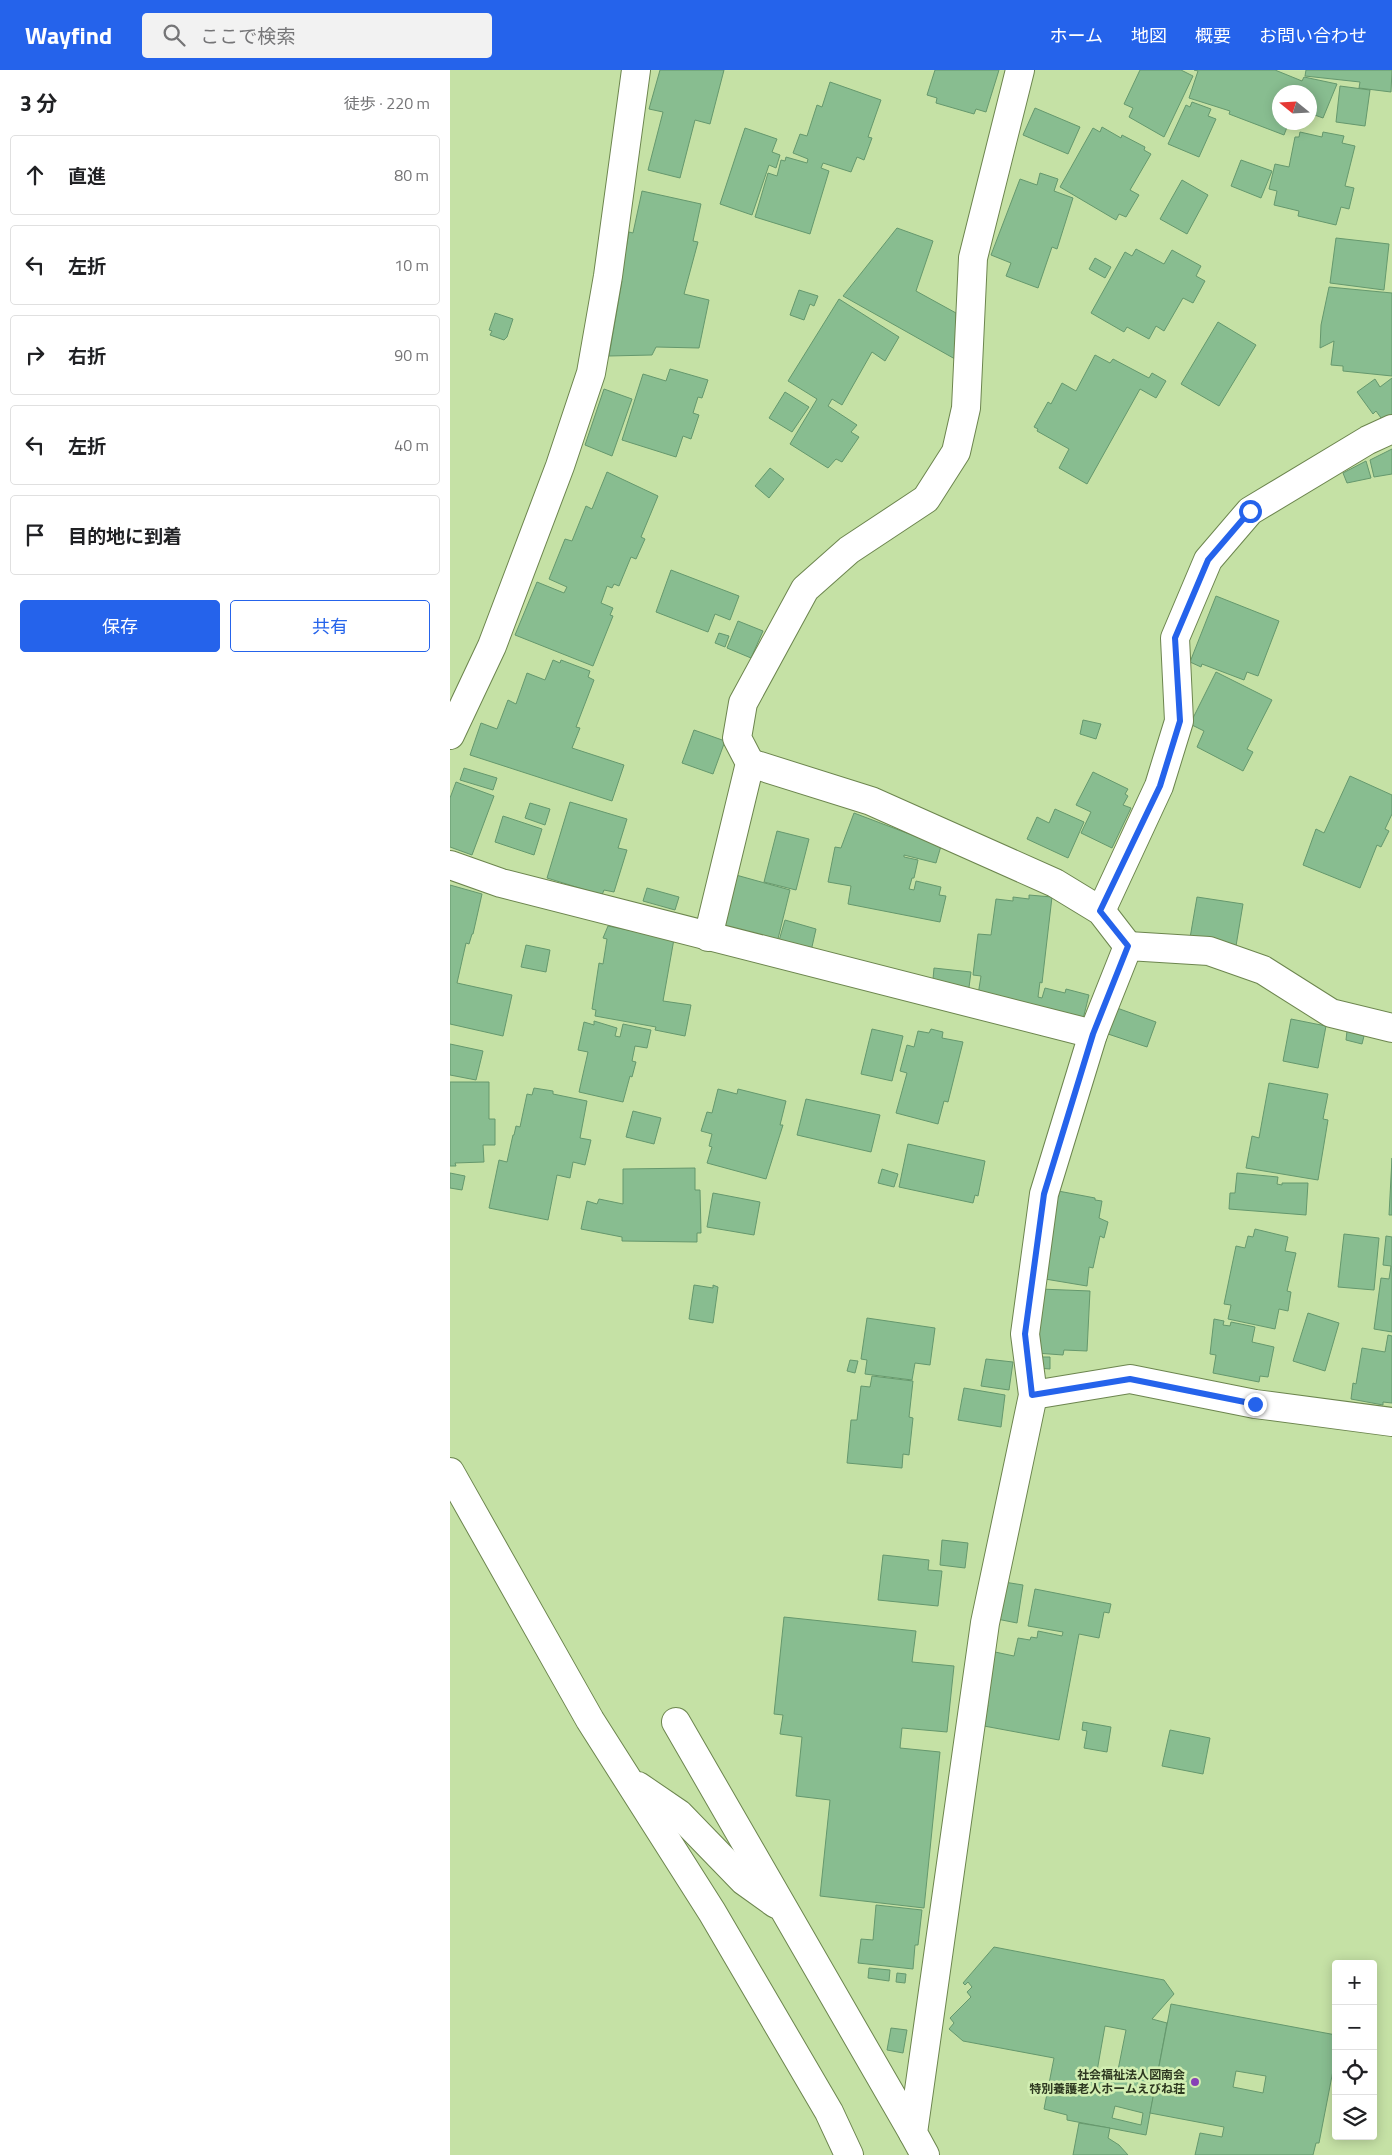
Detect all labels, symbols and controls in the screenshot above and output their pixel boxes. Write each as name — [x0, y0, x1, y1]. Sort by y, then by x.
search box — [142, 13, 492, 58]
text: Wayfind — [25, 17, 112, 53]
icon: search — [160, 21, 188, 49]
text: ここで検索 — [200, 21, 295, 50]
text: ホーム — [1050, 22, 1103, 49]
text: 地図 — [1131, 22, 1167, 49]
text: 概要 — [1195, 22, 1231, 49]
text: お問い合わせ — [1259, 22, 1367, 49]
north arrow — [1272, 85, 1317, 130]
text: 3 分 — [20, 87, 57, 119]
text: 徒歩 · 220 m — [344, 91, 430, 115]
icon: ahead — [21, 161, 49, 189]
text: 直進 — [68, 161, 106, 190]
text: 80 m — [394, 163, 429, 187]
icon: left — [21, 251, 49, 279]
text: 左折 — [68, 251, 106, 280]
text: 10 m — [394, 253, 429, 277]
icon: right — [21, 341, 49, 369]
text: 右折 — [68, 341, 106, 370]
text: 90 m — [394, 343, 429, 367]
icon: left — [21, 431, 49, 459]
text: 左折 — [68, 431, 106, 460]
text: 40 m — [394, 433, 429, 457]
route start — [1239, 500, 1262, 523]
icon: arrive — [21, 521, 49, 549]
text: 目的地に到着 — [68, 521, 182, 550]
button: 保存 — [20, 600, 220, 652]
button: 共有 — [230, 600, 430, 652]
route end — [1244, 1393, 1267, 1416]
map controls — [1332, 1960, 1377, 2140]
button: + — [1332, 1960, 1377, 2005]
button: − — [1332, 2005, 1377, 2050]
button: locate — [1332, 2050, 1377, 2095]
place label: 社会福祉法人図南会 特別養護老人ホームえびね荘 — [1029, 2065, 1185, 2098]
marker: 社会福祉法人図南会 特別養護老人ホームえびね荘 — [1189, 2076, 1201, 2088]
button: layers — [1332, 2095, 1377, 2140]

